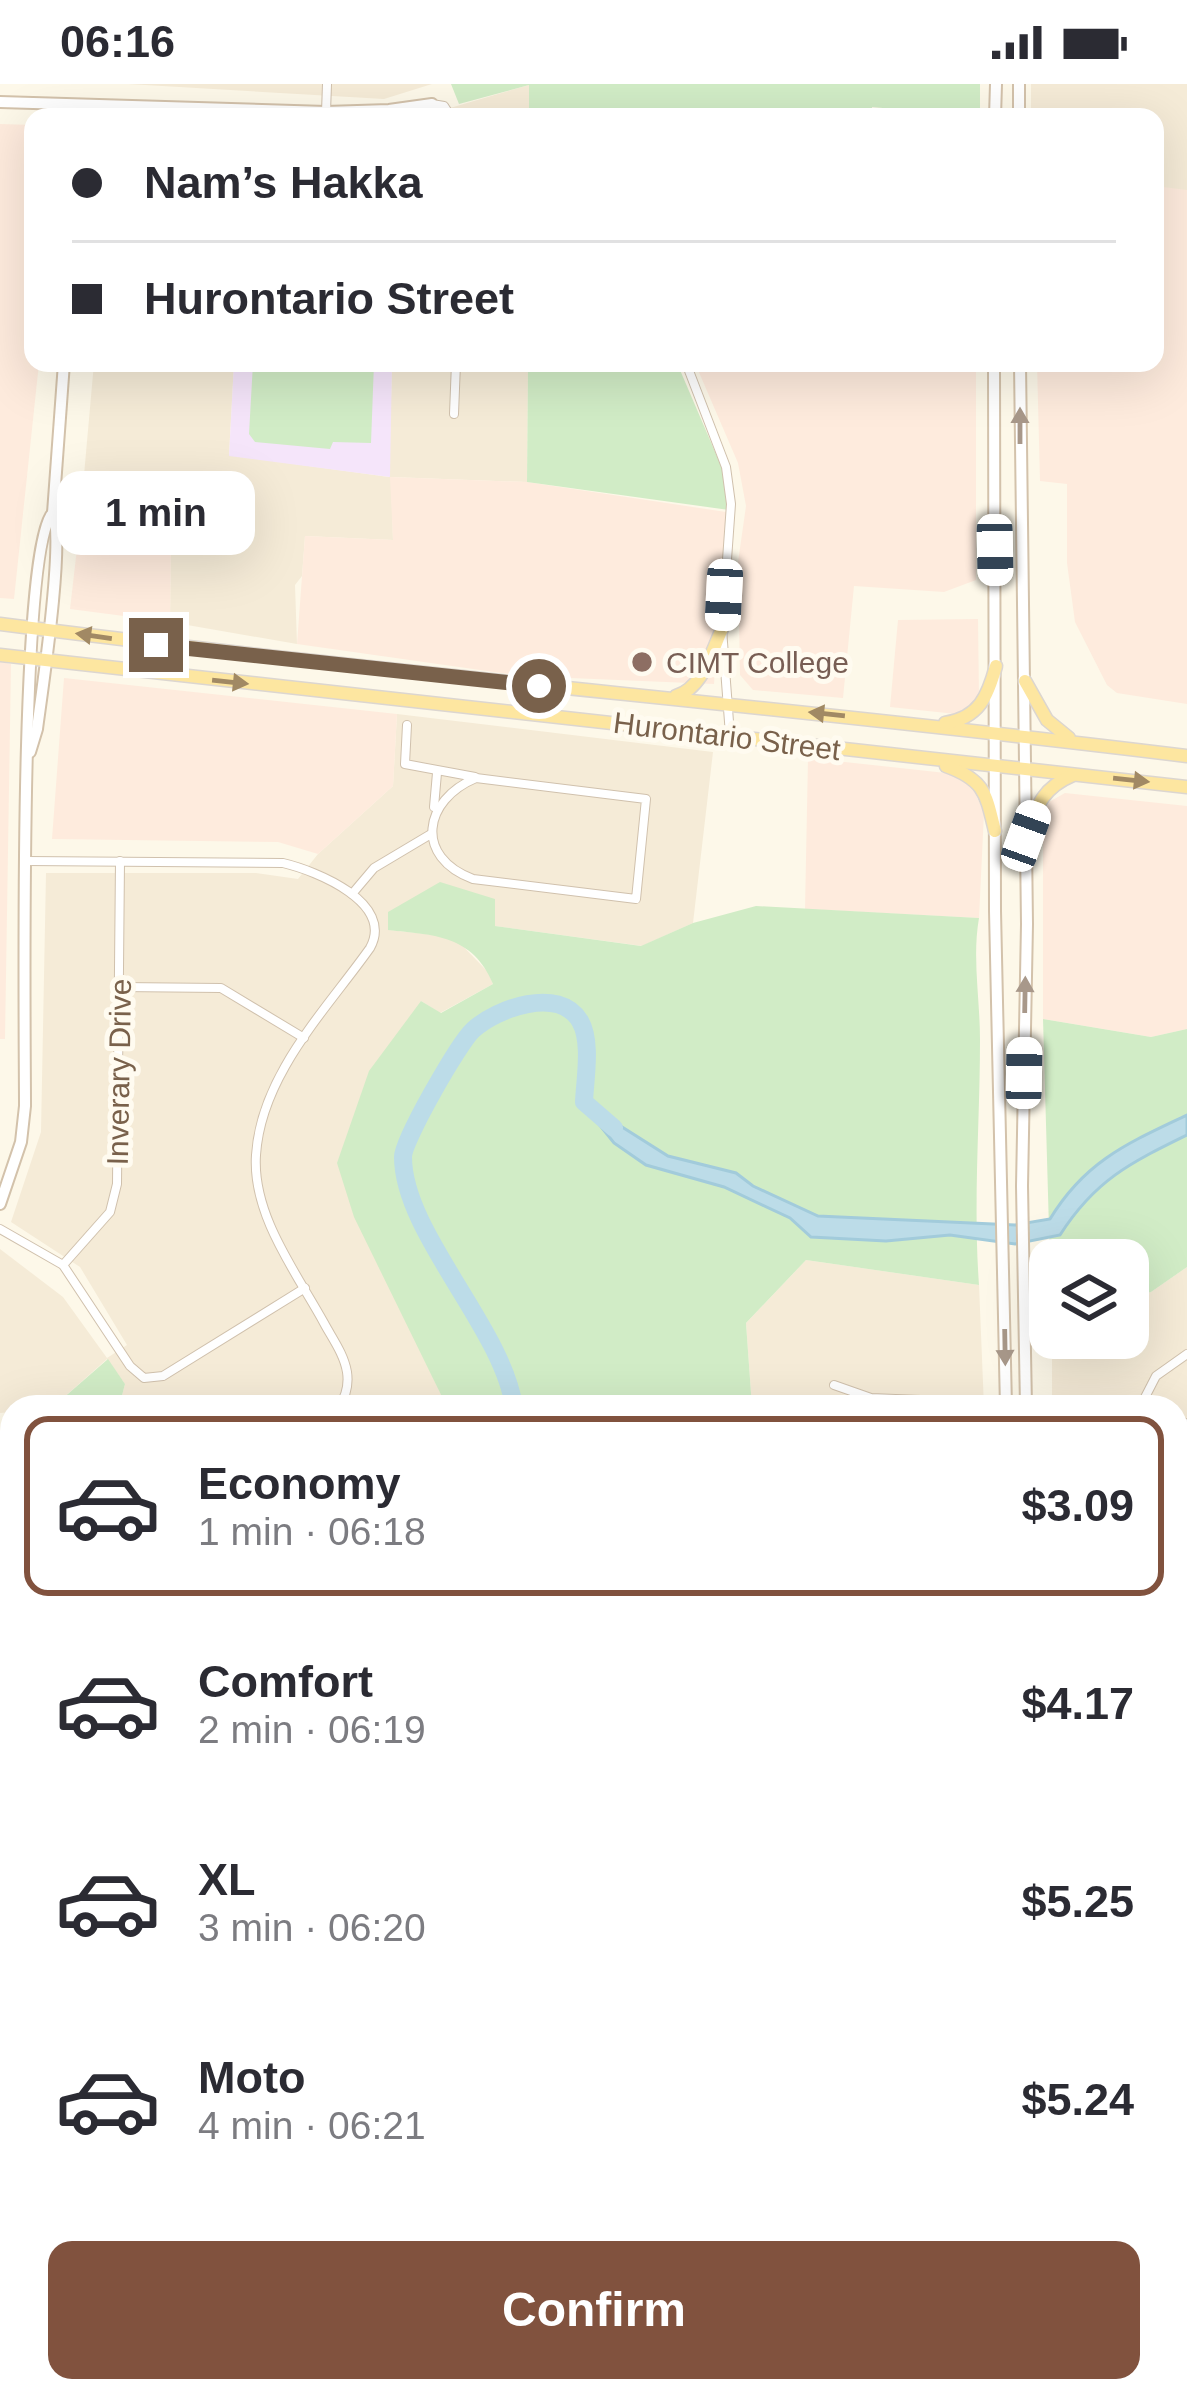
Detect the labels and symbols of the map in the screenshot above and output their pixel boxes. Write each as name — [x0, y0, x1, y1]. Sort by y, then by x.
one-way arrow — [1010, 406, 1030, 444]
callout: 1 min — [57, 471, 255, 555]
car — [976, 514, 1014, 586]
car — [704, 558, 744, 632]
route end — [129, 618, 183, 672]
one-way arrow — [75, 626, 112, 645]
place label: CIMT College — [666, 646, 849, 679]
marker: CIMT College — [629, 649, 655, 675]
route start — [512, 659, 566, 713]
one-way arrow — [212, 672, 249, 691]
one-way arrow — [807, 705, 845, 724]
street label: Hurontario Street — [612, 706, 843, 766]
one-way arrow — [1112, 771, 1150, 790]
car — [997, 796, 1055, 876]
one-way arrow — [1016, 975, 1035, 1013]
street label: Inverary Drive — [101, 978, 137, 1166]
car — [1005, 1037, 1043, 1109]
one-way arrow — [995, 1329, 1015, 1367]

